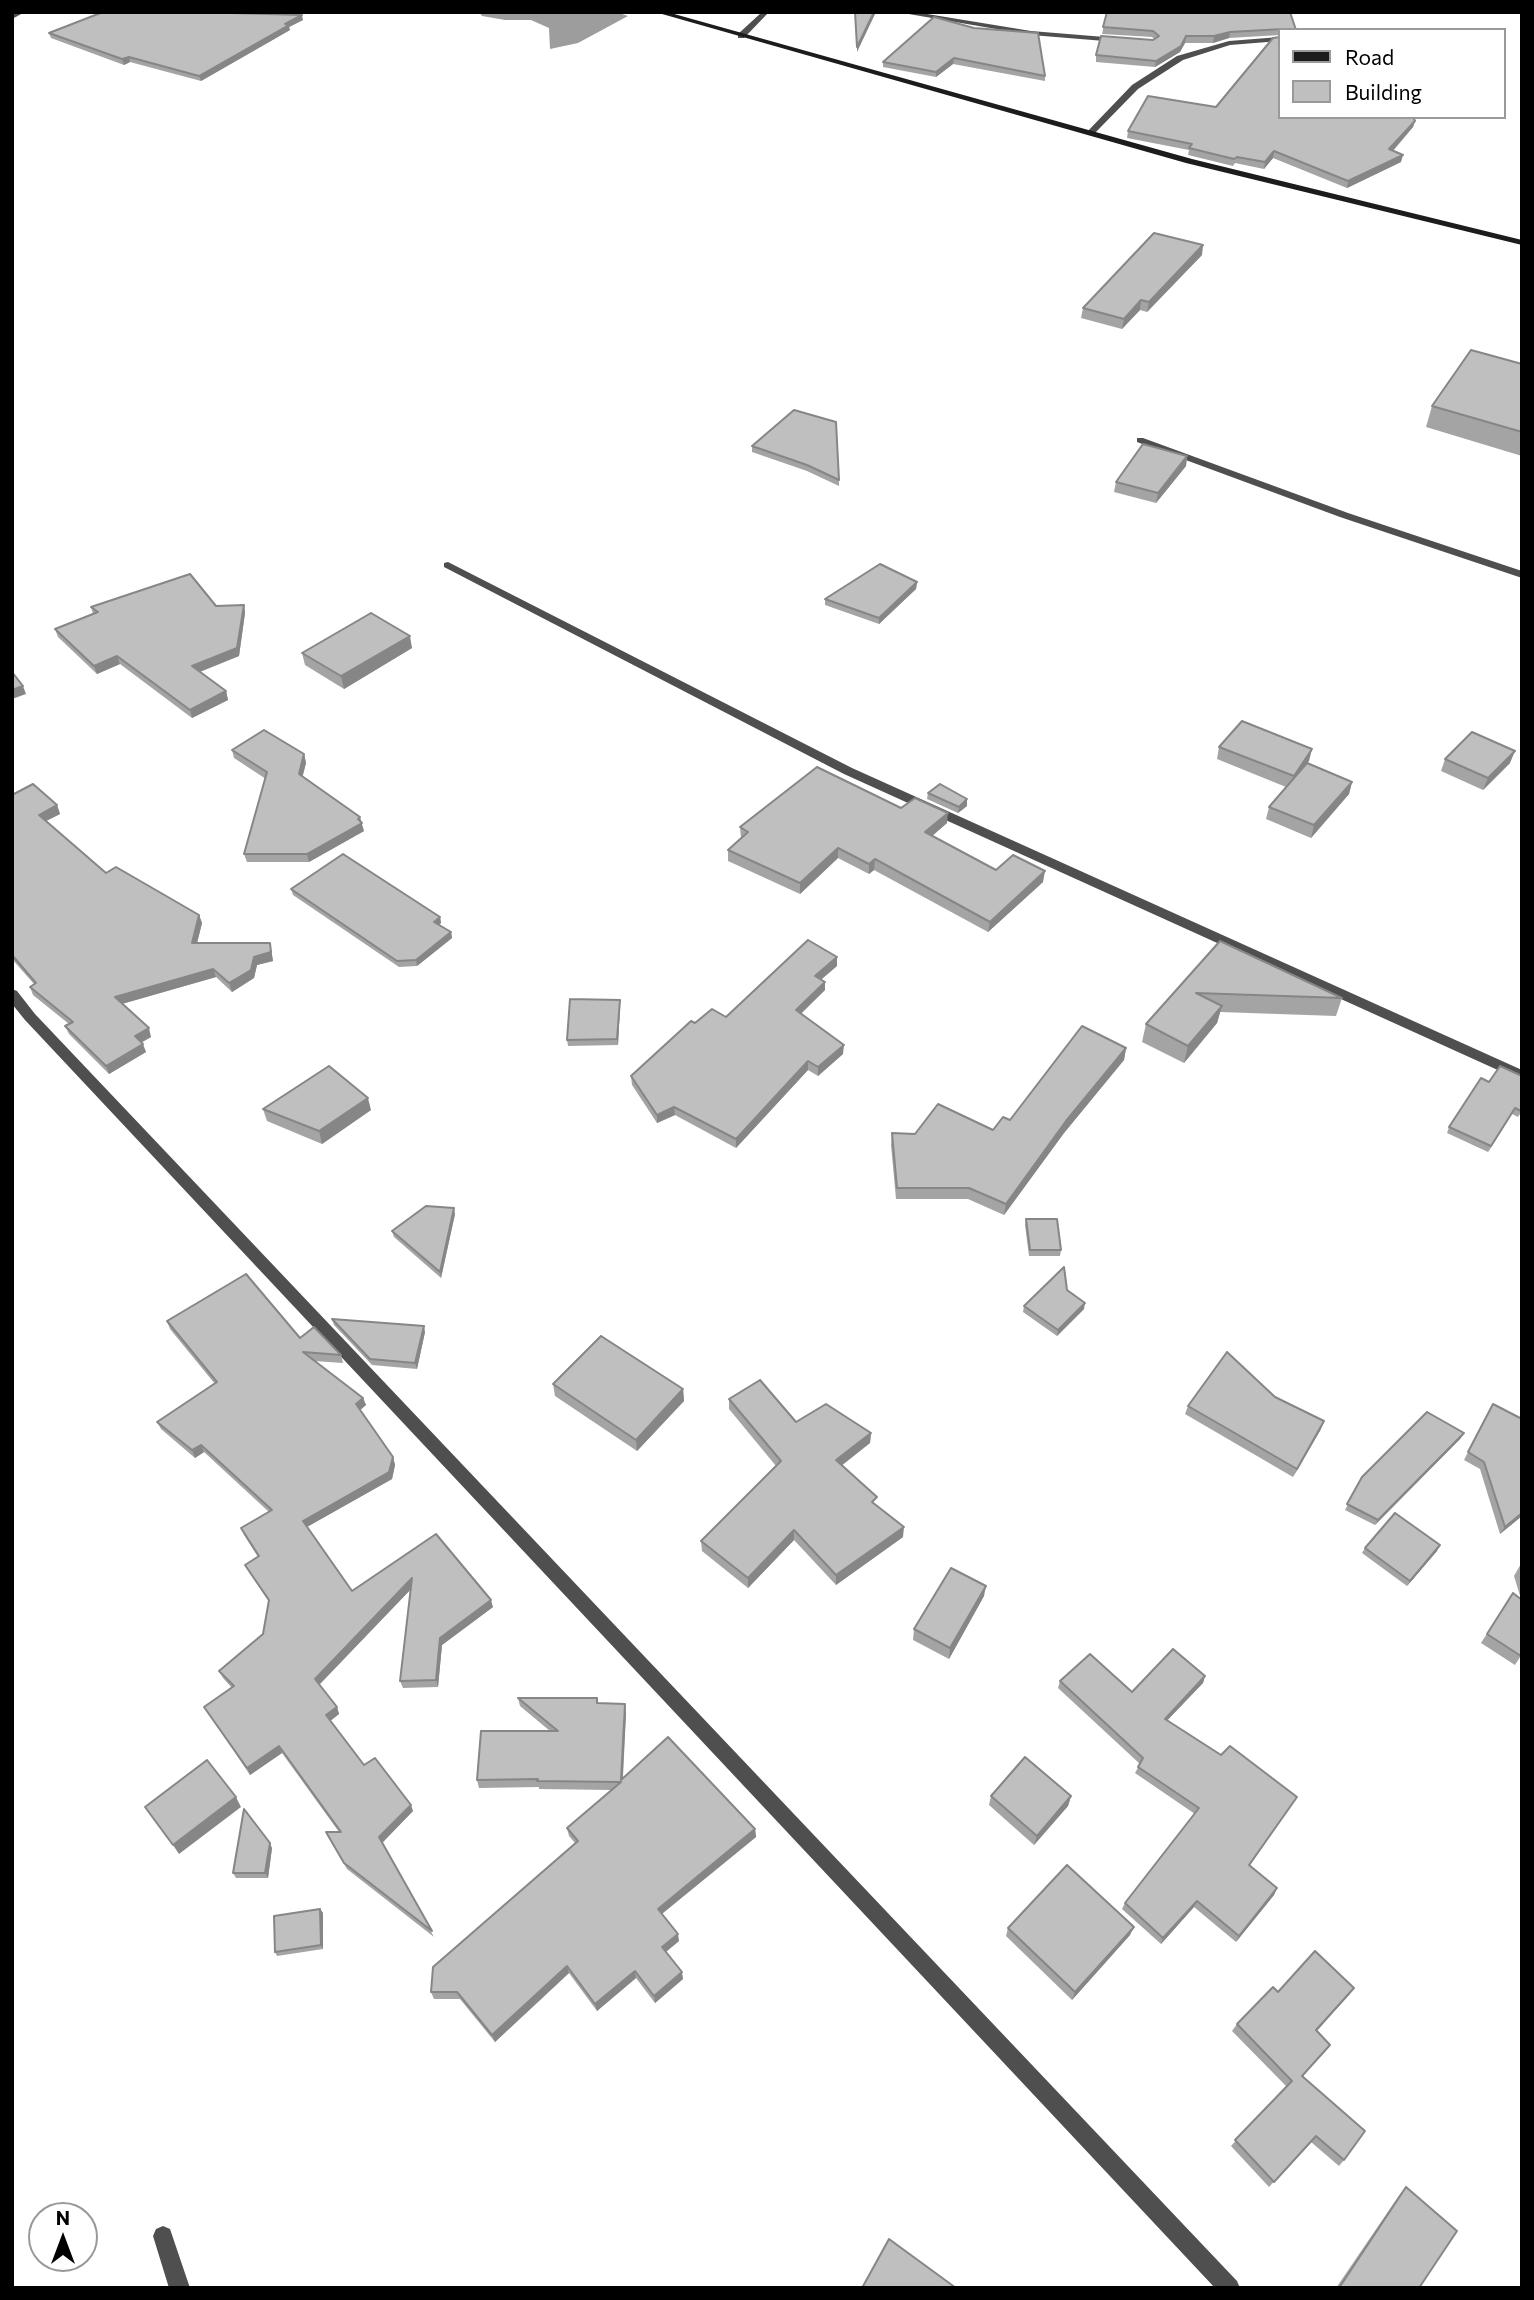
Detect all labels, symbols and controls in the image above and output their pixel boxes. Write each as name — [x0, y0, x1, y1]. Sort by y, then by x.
legend — [1278, 28, 1506, 119]
text: Road — [1345, 44, 1394, 69]
text: Building — [1345, 79, 1422, 104]
north arrow — [28, 2202, 98, 2272]
text: N — [56, 2206, 70, 2229]

